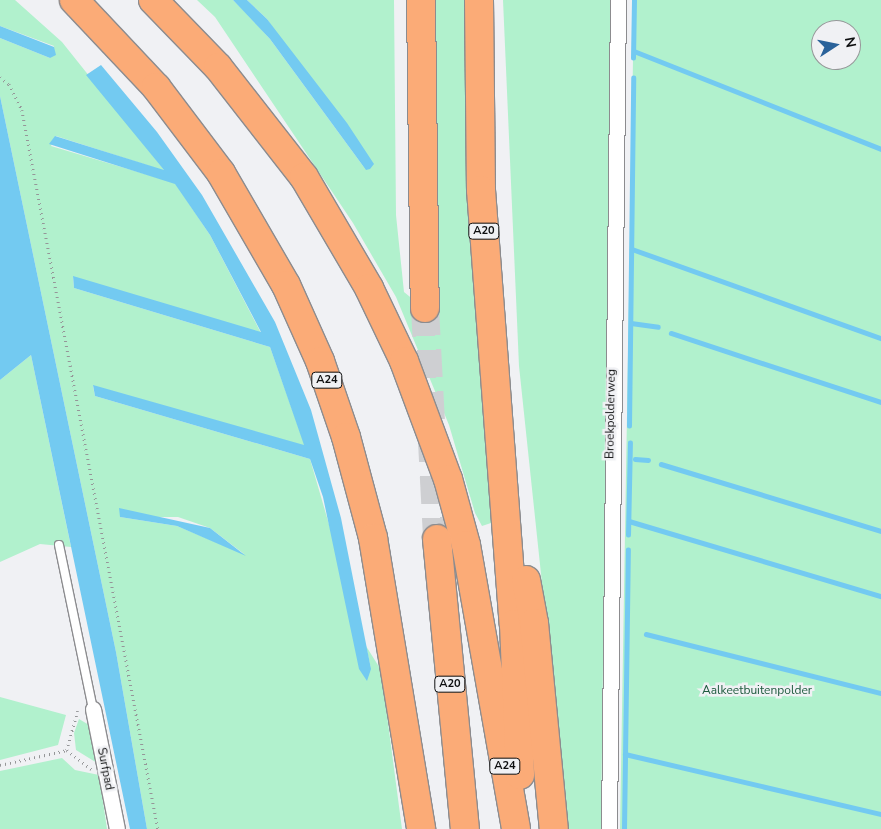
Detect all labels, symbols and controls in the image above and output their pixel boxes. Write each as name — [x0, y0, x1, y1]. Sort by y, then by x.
north arrow — [811, 20, 861, 70]
text: N — [840, 35, 861, 49]
road number: A20 — [468, 222, 500, 240]
street label: Broekpolderweg — [603, 369, 619, 459]
road number: A24 — [311, 372, 343, 388]
road number: A20 — [434, 676, 466, 692]
park label: Aalkeetbuitenpolder — [702, 684, 812, 698]
street label: Surfpad — [94, 746, 116, 792]
road number: A24 — [489, 758, 521, 774]

